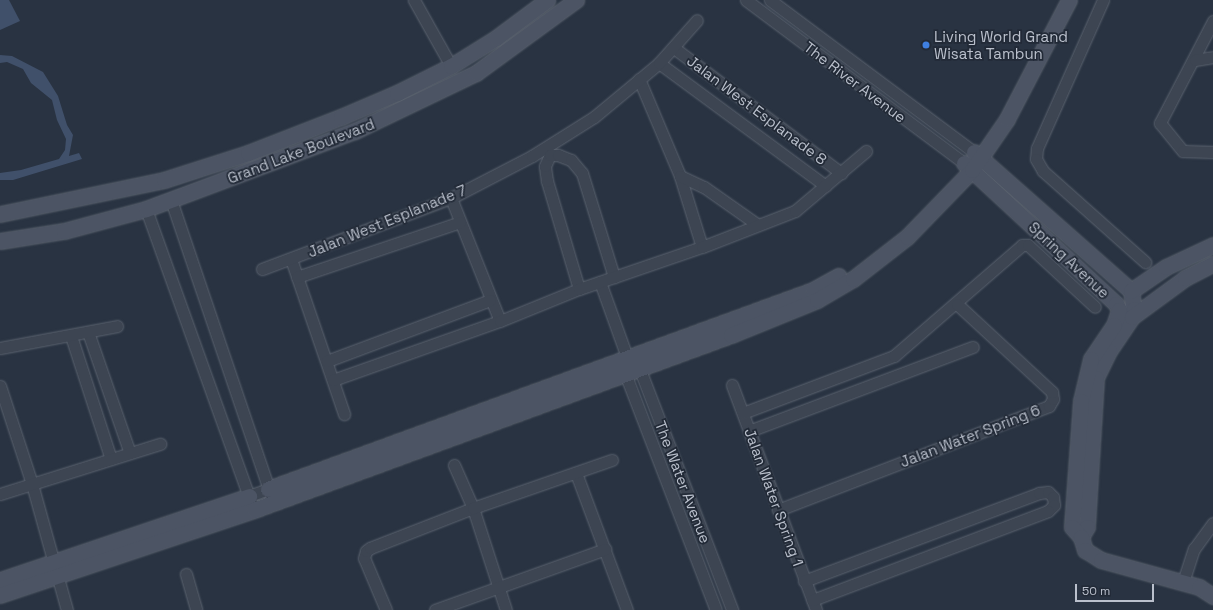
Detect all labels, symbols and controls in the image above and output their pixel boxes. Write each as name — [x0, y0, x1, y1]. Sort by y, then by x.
place label: Living World Grand Wisata Tambun — [934, 27, 1068, 62]
street label: The River Avenue — [800, 38, 910, 126]
marker: Living World Grand Wisata Tambun — [921, 40, 931, 50]
street label: Jalan West Esplanade 8 — [684, 52, 830, 168]
street label: Grand Lake Boulevard — [225, 115, 377, 187]
street label: Jalan West Esplanade 7 — [305, 181, 469, 261]
street label: Spring Avenue — [1025, 218, 1113, 302]
street label: Jalan Water Spring 6 — [897, 401, 1043, 471]
street label: The Water Avenue — [651, 418, 715, 546]
street label: Jalan Water Spring 1 — [741, 425, 807, 569]
scale bar — [1077, 576, 1156, 602]
text: 50 m — [1082, 583, 1110, 599]

